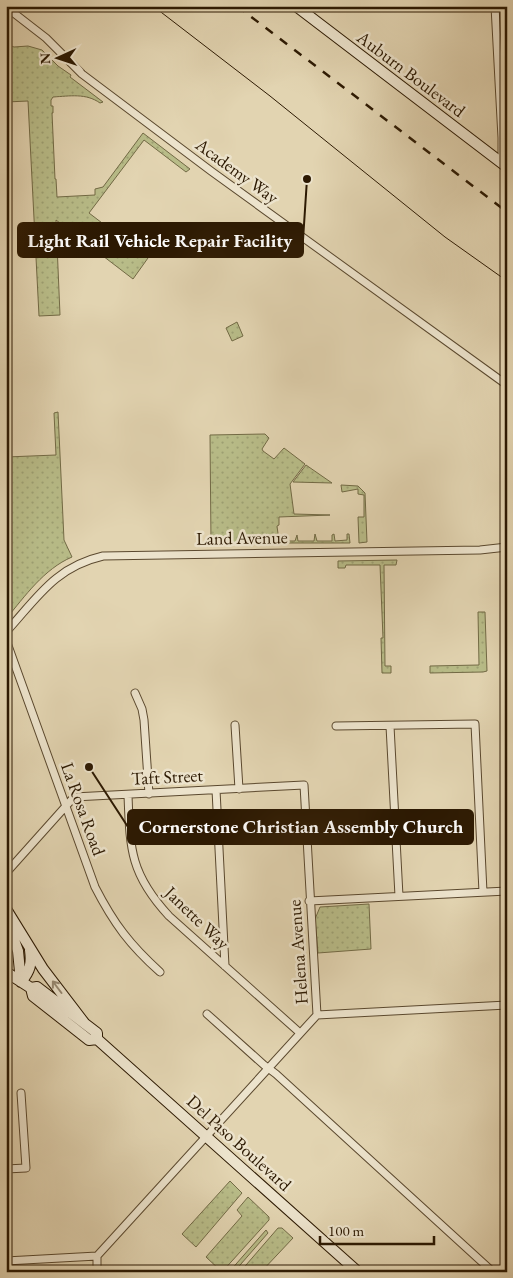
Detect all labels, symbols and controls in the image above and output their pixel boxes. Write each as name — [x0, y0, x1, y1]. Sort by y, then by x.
street label: Auburn Boulevard — [352, 25, 471, 122]
north arrow — [32, 32, 82, 82]
text: N — [36, 52, 54, 65]
street label: Academy Way — [190, 132, 283, 209]
callout: Light Rail Vehicle Repair Facility — [18, 223, 303, 257]
text: Light Rail Vehicle Repair Facility — [27, 228, 293, 253]
street label: Land Avenue — [196, 525, 288, 550]
street label: La Rosa Road — [56, 759, 111, 859]
street label: Taft Street — [130, 763, 204, 790]
callout: Cornerstone Christian Assembly Church — [128, 810, 473, 844]
text: Cornerstone Christian Assembly Church — [139, 814, 464, 839]
street label: Janette Way — [159, 880, 235, 954]
street label: Helena Avenue — [282, 899, 313, 1005]
one-way arrow — [52, 980, 62, 994]
street label: Del Paso Boulevard — [182, 1089, 297, 1196]
scale bar — [320, 1213, 434, 1245]
text: 100 m — [328, 1221, 365, 1240]

